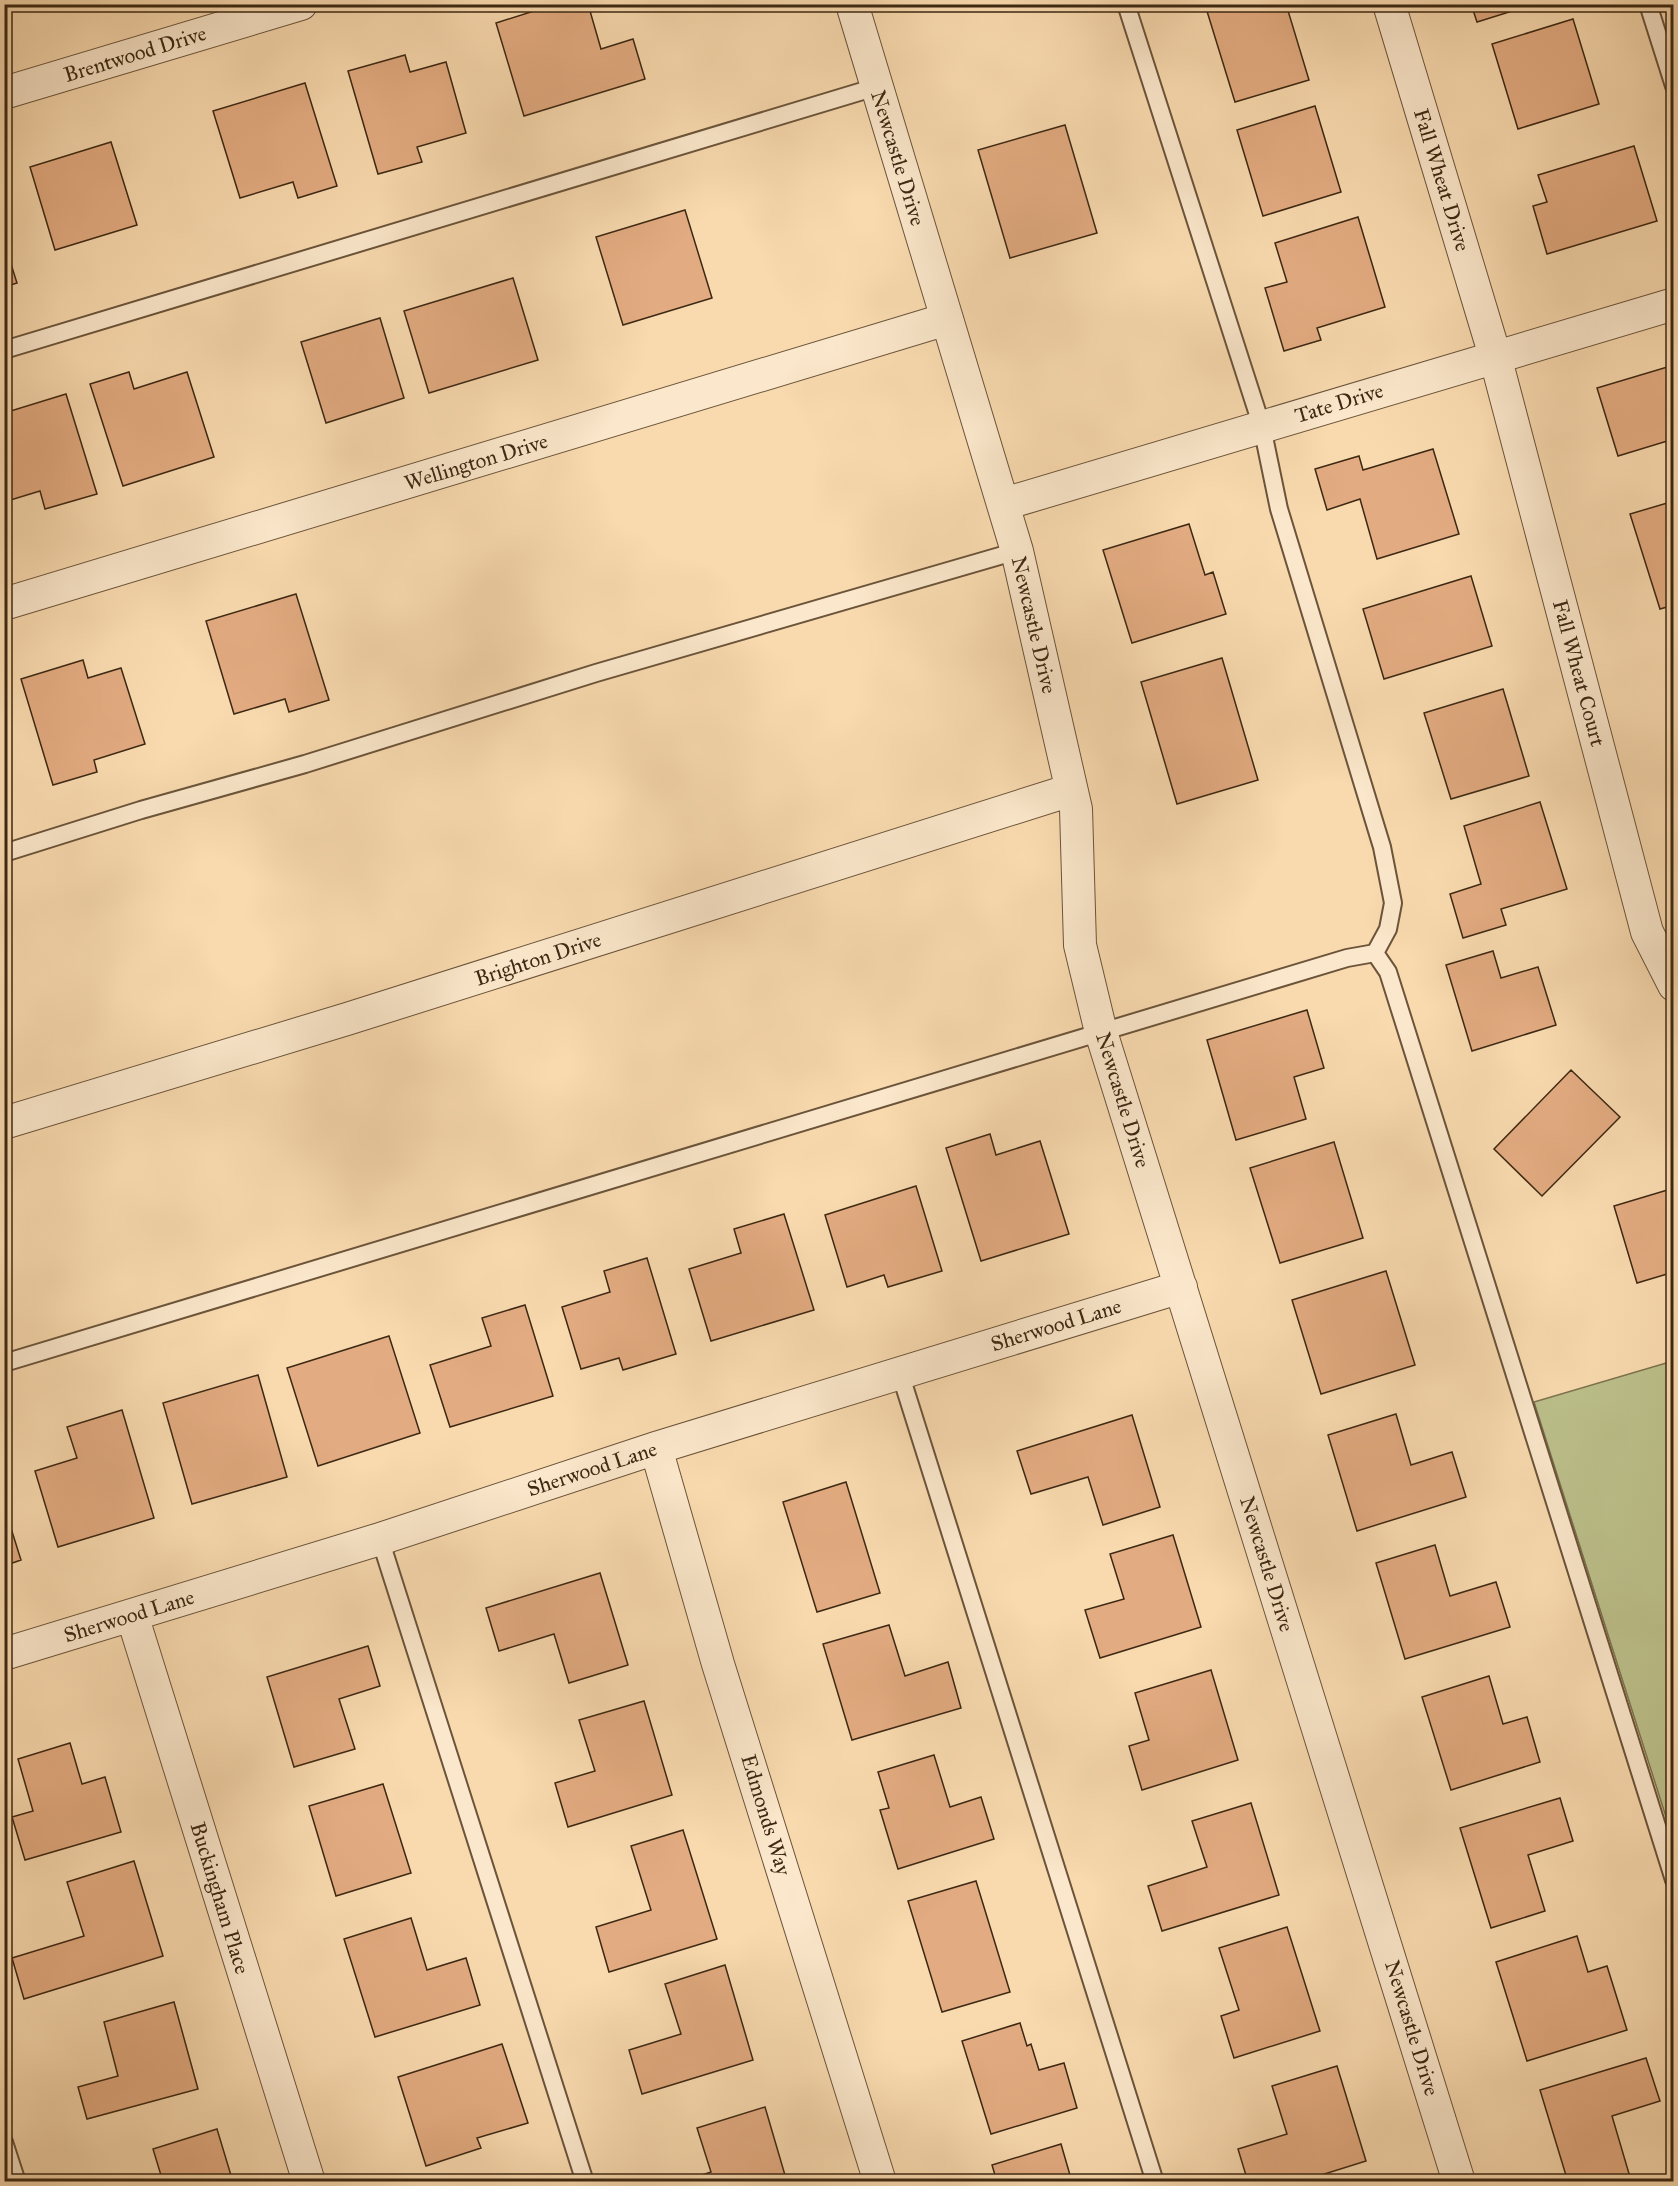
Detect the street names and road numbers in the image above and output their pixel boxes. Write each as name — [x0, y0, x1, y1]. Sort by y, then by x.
street label: Brentwood Drive — [61, 20, 210, 88]
street label: Newcastle Drive — [865, 87, 931, 229]
street label: Fall Wheat Drive — [1408, 106, 1476, 255]
street label: Tate Drive — [1292, 377, 1387, 429]
street label: Wellington Drive — [401, 428, 551, 496]
street label: Newcastle Drive — [1006, 554, 1062, 696]
street label: Fall Wheat Court — [1547, 597, 1611, 750]
street label: Brighton Drive — [471, 926, 605, 992]
street label: Newcastle Drive — [1090, 1029, 1156, 1171]
street label: Sherwood Lane — [988, 1293, 1125, 1357]
street label: Sherwood Lane — [524, 1436, 661, 1502]
street label: Newcastle Drive — [1234, 1493, 1300, 1635]
street label: Sherwood Lane — [61, 1584, 198, 1648]
street label: Edmonds Way — [735, 1751, 797, 1880]
street label: Buckingham Place — [185, 1819, 256, 1977]
street label: Newcastle Drive — [1379, 1957, 1445, 2099]

